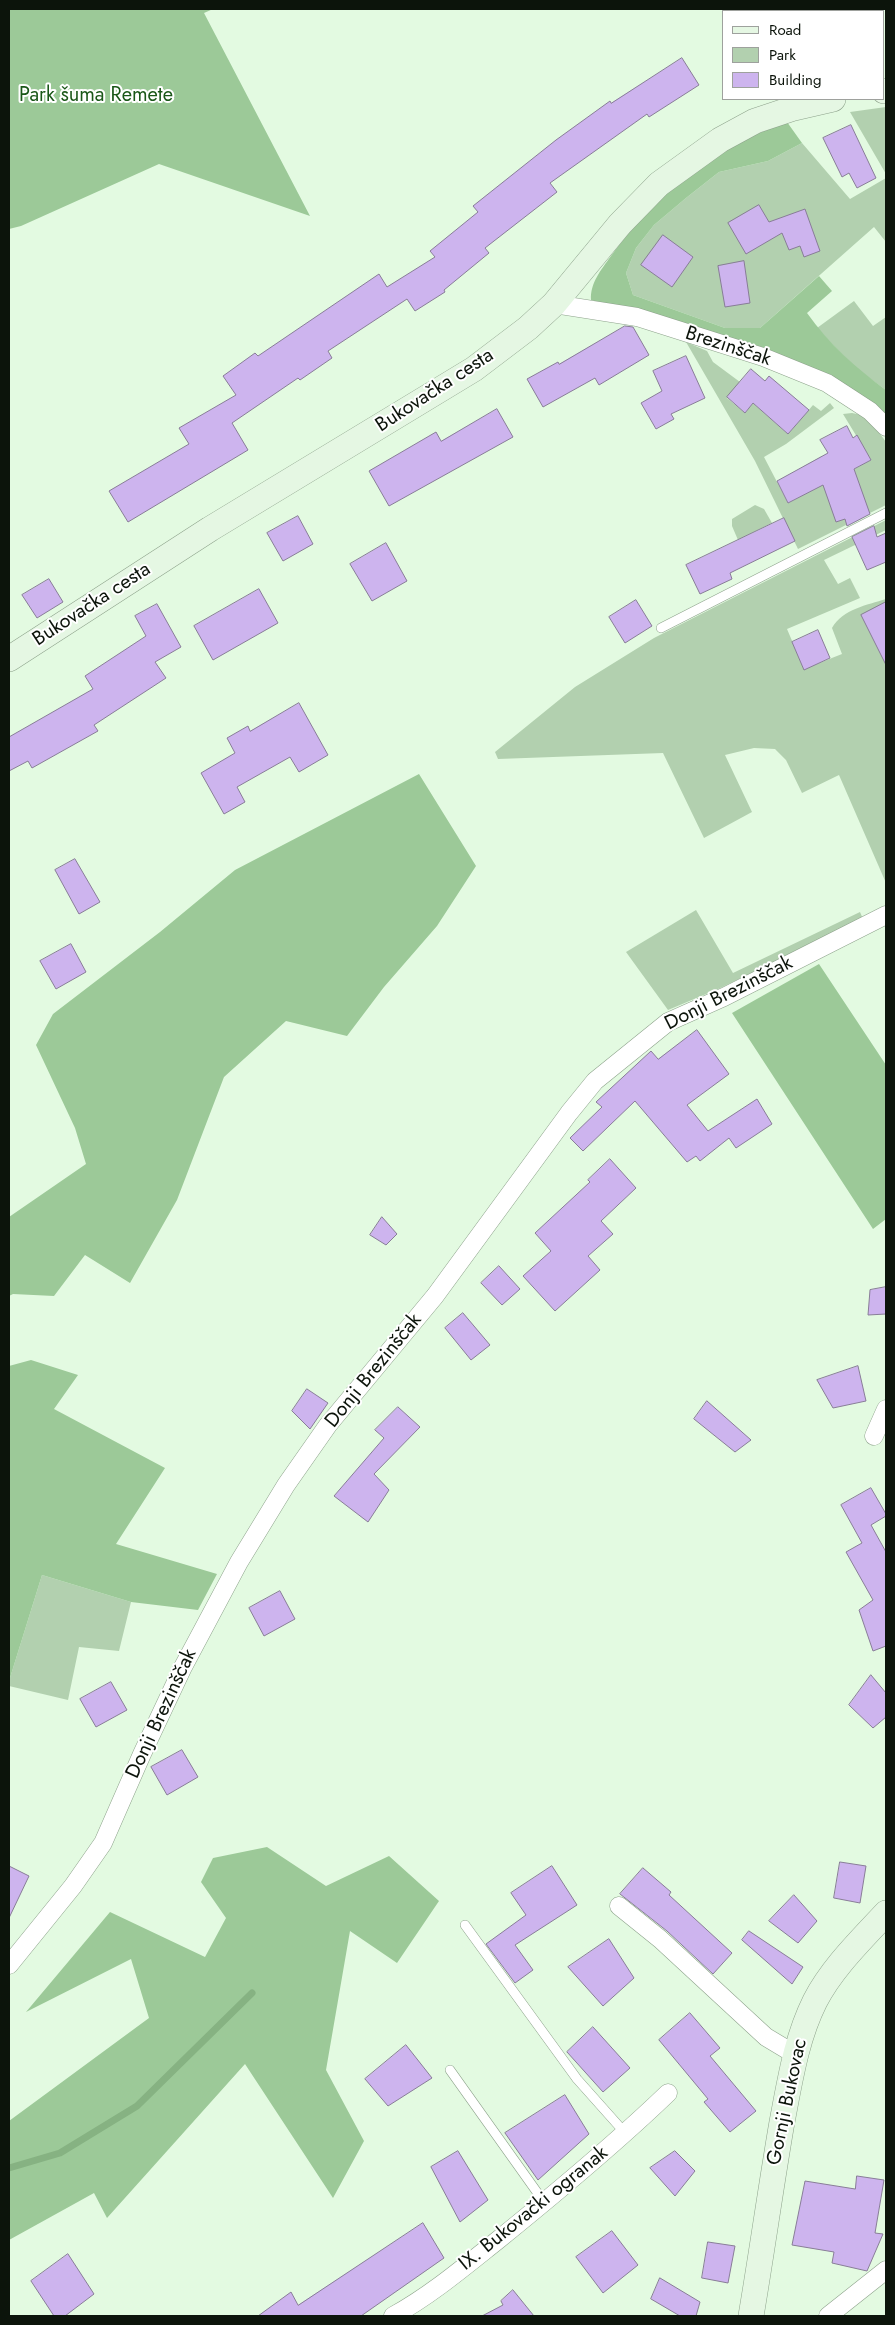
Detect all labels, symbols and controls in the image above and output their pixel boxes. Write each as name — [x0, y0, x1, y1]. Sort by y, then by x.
legend — [722, 10, 885, 100]
text: Road — [769, 19, 801, 41]
text: Park — [769, 44, 796, 66]
text: Building — [769, 69, 821, 91]
park label: Park šuma Remete — [19, 84, 173, 108]
street label: Brezinščak — [682, 322, 774, 372]
street label: Bukovačka cesta — [372, 344, 498, 438]
street label: Bukovačka cesta — [29, 558, 155, 652]
street label: Donji Brezinščak — [661, 952, 797, 1036]
street label: Donji Brezinščak — [321, 1309, 427, 1433]
street label: Donji Brezinščak — [122, 1646, 202, 1782]
street label: Gornji Bukovac — [763, 2037, 813, 2167]
street label: IX. Bukovački ogranak — [455, 2142, 613, 2276]

